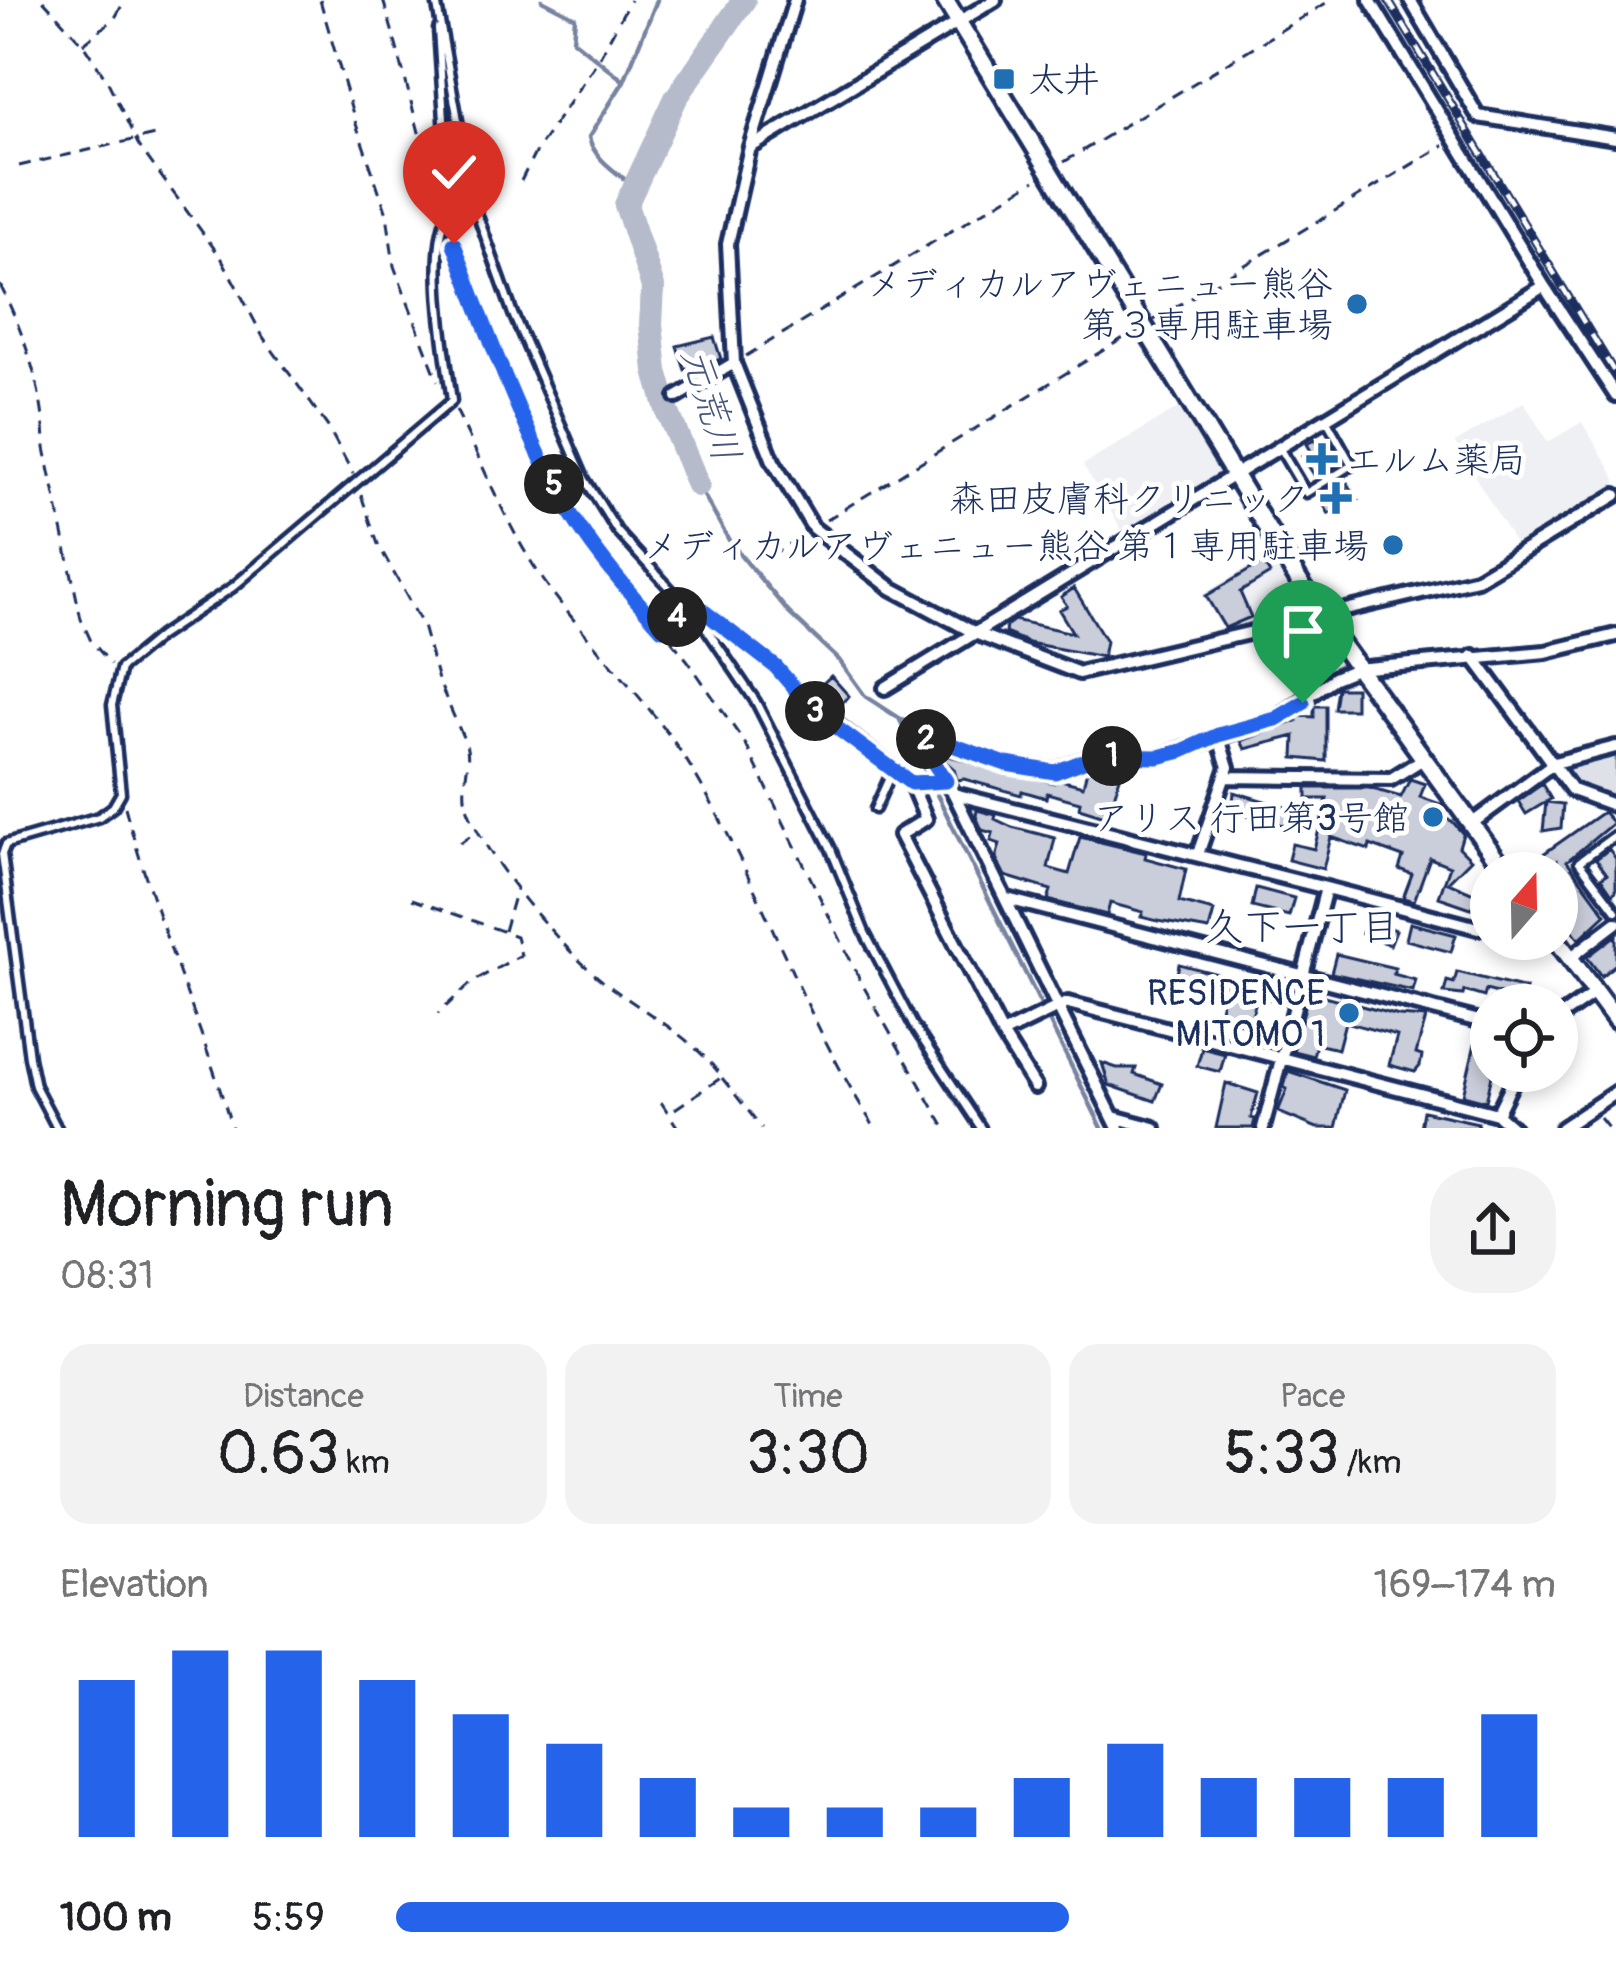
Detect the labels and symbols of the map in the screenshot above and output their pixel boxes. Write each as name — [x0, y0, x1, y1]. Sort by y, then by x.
place label: 太井 — [1028, 58, 1100, 103]
marker: 太井 — [991, 66, 1017, 92]
pin — [403, 121, 505, 244]
place label: メディカルアヴェニュー熊谷 第３専用駐車場 — [866, 262, 1333, 348]
marker: メディカルアヴェニュー熊谷 第３専用駐車場 — [1344, 291, 1370, 317]
water label: 元荒川 — [670, 341, 751, 468]
place label: エルム薬局 — [1346, 438, 1526, 483]
marker: エルム薬局 — [1309, 446, 1335, 472]
pin: 5 — [524, 454, 584, 514]
place label: 森田皮膚科クリニック — [949, 477, 1309, 522]
marker: 森田皮膚科クリニック — [1320, 482, 1352, 514]
place label: メディカルアヴェニュー熊谷 第１専用駐車場 — [643, 524, 1369, 569]
marker: メディカルアヴェニュー熊谷 第１専用駐車場 — [1380, 532, 1406, 558]
pin — [1252, 580, 1354, 703]
pin: 4 — [647, 587, 707, 647]
pin: 3 — [785, 681, 845, 741]
pin: 2 — [896, 709, 956, 769]
pin: 1 — [1082, 726, 1142, 786]
place label: アリス 行田第3号館 — [1093, 796, 1409, 841]
marker: アリス 行田第3号館 — [1420, 804, 1446, 830]
north arrow — [1470, 852, 1578, 960]
district label: 久下一丁目 — [1204, 903, 1400, 952]
place label: RESIDENCE MITOMO 1 — [1147, 971, 1325, 1057]
marker: RESIDENCE MITOMO 1 — [1336, 1000, 1362, 1026]

